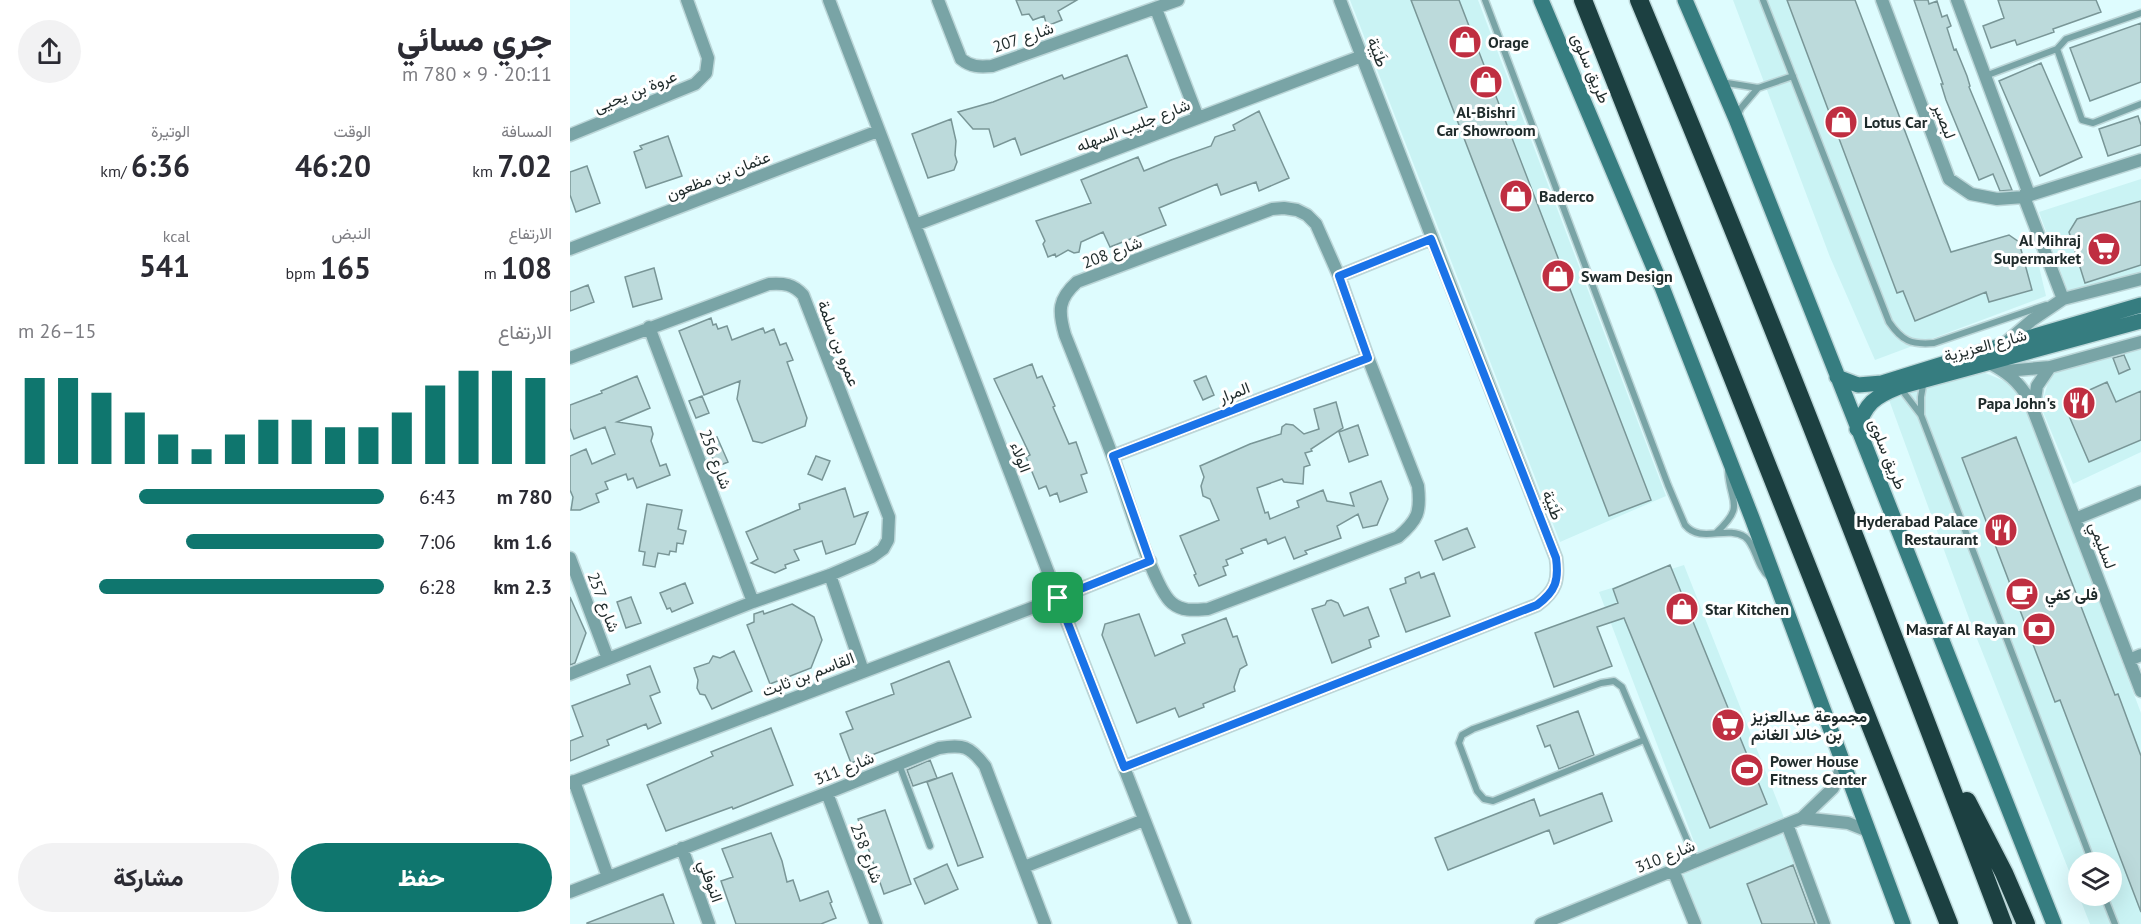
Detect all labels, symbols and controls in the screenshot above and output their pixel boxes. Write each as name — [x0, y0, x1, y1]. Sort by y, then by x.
text: جري مسائي — [397, 17, 552, 60]
street label: شارع 207 — [990, 17, 1057, 59]
button: share — [18, 20, 81, 83]
shop icon: Orage — [1447, 24, 1483, 60]
street label: طريق سلوى — [1566, 30, 1615, 107]
place label: Orage — [1488, 32, 1529, 52]
street label: طَيْبَة — [1363, 34, 1393, 70]
text: 20:11 · 9 × 780 m — [402, 61, 552, 87]
shop icon: Al-Bishri Car Showroom — [1468, 64, 1504, 100]
street label: عروة بن يحيى — [590, 65, 680, 118]
street label: شارع جليب السهله — [1073, 94, 1193, 158]
street label: لبصير — [1928, 99, 1961, 142]
place label: Al-Bishri Car Showroom — [1436, 102, 1536, 140]
shop icon: Lotus Car — [1823, 104, 1859, 140]
place label: Lotus Car — [1864, 112, 1928, 132]
text: الوتيرة — [151, 121, 190, 141]
text: الوقت — [333, 121, 371, 141]
text: المسافة — [501, 121, 552, 141]
text: 6:36 — [131, 146, 190, 185]
text: 46:20 — [295, 146, 371, 185]
text: 7.02 — [497, 146, 552, 185]
street label: عثمان بن مظعون — [663, 146, 773, 205]
text: /km — [100, 161, 131, 181]
text: km — [472, 161, 497, 181]
shop icon: Baderco — [1498, 178, 1534, 214]
place label: Baderco — [1539, 186, 1594, 206]
text: النبض — [331, 223, 371, 243]
text: الارتفاع — [509, 223, 552, 243]
text: kcal — [163, 226, 190, 246]
place label: Al Mihraj Supermarket — [1994, 230, 2081, 268]
street label: شارع 208 — [1079, 231, 1146, 274]
supermarket icon: Al Mihraj Supermarket — [2086, 231, 2122, 267]
text: 541 — [139, 246, 190, 285]
text: 165 — [320, 248, 371, 287]
text: 108 — [501, 248, 552, 287]
shop icon: Swam Design — [1540, 258, 1576, 294]
text: bpm — [285, 263, 320, 283]
text: m — [484, 263, 501, 283]
place label: Swam Design — [1581, 266, 1673, 286]
street label: عمرو بن سلمة — [813, 297, 865, 389]
text: 15–26 m — [18, 318, 96, 344]
text: الارتفاع — [498, 319, 552, 345]
street label: شارع العزيزية — [1941, 324, 2029, 368]
street label: المرار — [1215, 377, 1253, 408]
restaurant icon: Papa John's — [2061, 385, 2097, 421]
place label: Papa John's — [1978, 393, 2056, 413]
street label: طريق سلوى — [1864, 416, 1911, 493]
street label: شارع 256 — [694, 426, 737, 493]
street label: الولاء — [1005, 439, 1036, 475]
text: 6:43 — [419, 484, 456, 510]
text: 780 m — [497, 484, 552, 510]
street label: طَيْبَة — [1538, 487, 1568, 523]
place label: Hyderabad Palace Restaurant — [1856, 511, 1978, 549]
restaurant icon: Hyderabad Palace Restaurant — [1983, 512, 2019, 548]
street label: لسليمي — [2081, 519, 2121, 573]
text: 7:06 — [419, 529, 456, 555]
text: 1.6 km — [493, 529, 552, 555]
street label: شارع 257 — [582, 569, 625, 636]
pin — [1032, 572, 1083, 623]
text: 6:28 — [419, 574, 456, 600]
text: 2.3 km — [493, 574, 552, 600]
cafe icon: فلى كفي — [2004, 576, 2040, 612]
icon: arrive — [1041, 581, 1074, 614]
place label: فلى كفي — [2045, 584, 2098, 608]
shop icon: Star Kitchen — [1664, 591, 1700, 627]
place label: Star Kitchen — [1705, 599, 1789, 619]
bank icon: Masraf Al Rayan — [2021, 611, 2057, 647]
place label: Masraf Al Rayan — [1906, 619, 2016, 639]
street label: القاسم بن ثابت — [759, 647, 857, 702]
place label: مجموعة عبدالعزيز بن خالد الغانم — [1750, 706, 1868, 745]
supermarket icon: مجموعة عبدالعزيز بن خالد الغانم — [1710, 707, 1746, 743]
street label: شارع 311 — [811, 747, 878, 791]
place label: Power House Fitness Center — [1770, 751, 1867, 789]
sports icon: Power House Fitness Center — [1729, 752, 1765, 788]
street label: شارع 258 — [845, 820, 888, 887]
street label: شارع 310 — [1632, 835, 1699, 879]
button: مشاركة — [18, 843, 279, 912]
button: حفظ — [291, 843, 552, 912]
map controls — [2068, 852, 2122, 906]
button: layers — [2068, 852, 2122, 906]
street label: النوفلي — [690, 857, 728, 906]

